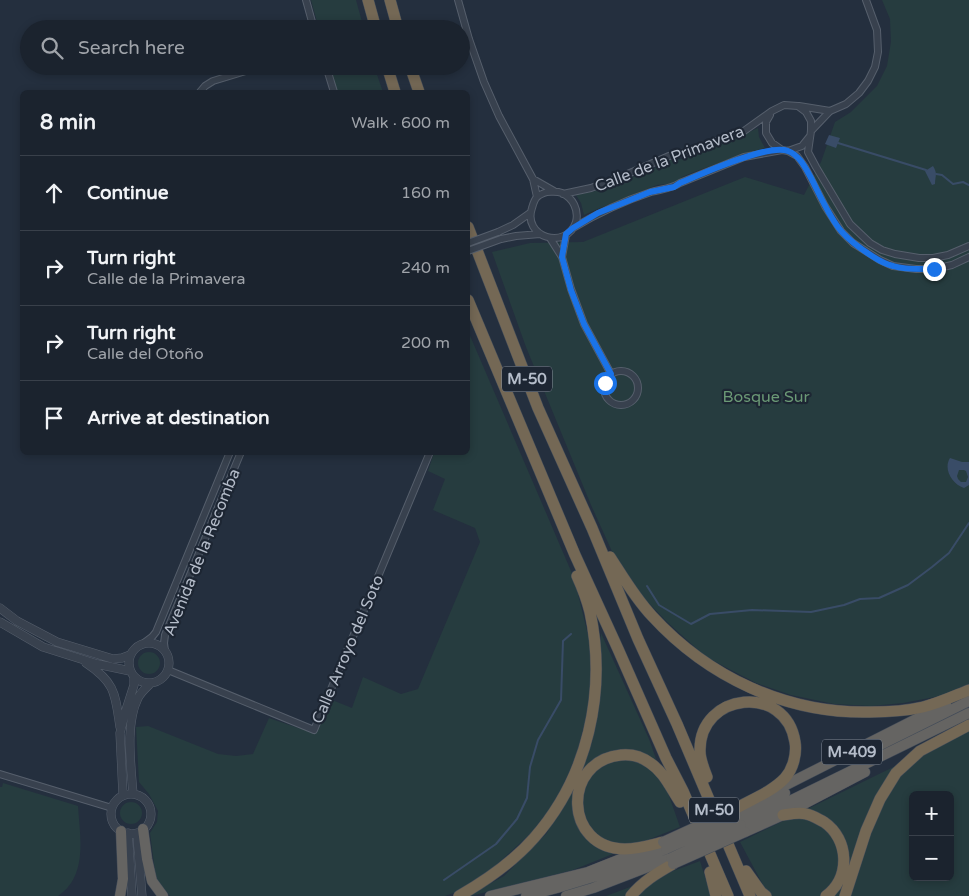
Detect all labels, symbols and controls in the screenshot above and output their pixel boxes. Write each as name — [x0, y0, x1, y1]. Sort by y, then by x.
search box — [20, 20, 470, 75]
icon: search — [38, 34, 66, 62]
text: Search here — [78, 37, 185, 59]
text: 8 min — [40, 110, 96, 135]
text: Walk · 600 m — [351, 113, 450, 133]
street label: Calle de la Primavera — [592, 121, 747, 197]
icon: ahead — [40, 179, 68, 207]
text: Continue — [87, 182, 169, 204]
text: 160 m — [401, 183, 450, 203]
text: Turn right — [87, 247, 175, 269]
icon: right — [40, 254, 68, 282]
text: 240 m — [401, 258, 450, 278]
route end — [923, 258, 946, 281]
text: Calle de la Primavera — [87, 269, 246, 289]
text: Turn right — [87, 322, 175, 344]
icon: right — [40, 329, 68, 357]
text: 200 m — [401, 333, 450, 353]
text: Calle del Otoño — [87, 344, 204, 364]
road number: M-50 — [502, 366, 552, 392]
route start — [594, 372, 617, 395]
park label: Bosque Sur — [722, 387, 810, 407]
icon: arrive — [40, 404, 68, 432]
text: Arrive at destination — [87, 407, 270, 429]
street label: Avenida de la Recomba — [159, 466, 245, 639]
street label: Calle Arroyo del Soto — [308, 572, 388, 727]
road number: M-409 — [822, 740, 882, 764]
map controls — [909, 791, 954, 881]
button: + — [909, 791, 954, 836]
road number: M-50 — [689, 798, 739, 822]
button: − — [909, 836, 954, 881]

